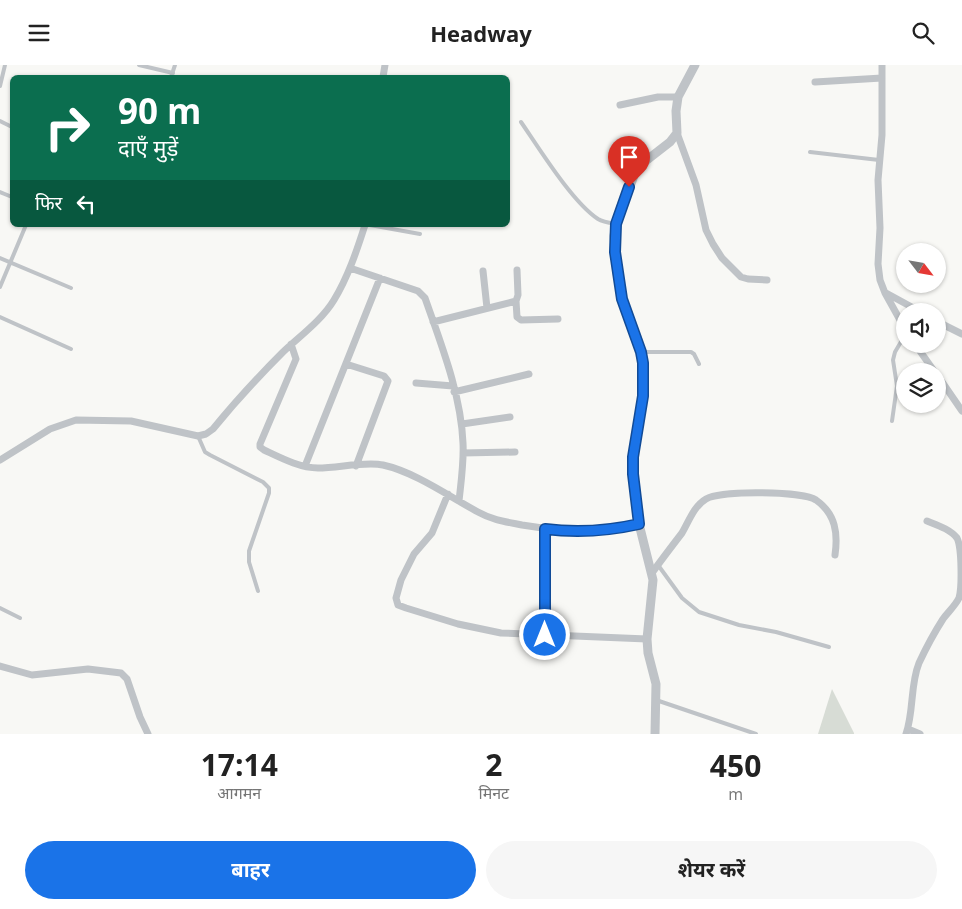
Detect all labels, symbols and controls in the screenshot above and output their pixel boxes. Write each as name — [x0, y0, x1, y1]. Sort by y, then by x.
text: Headway — [430, 18, 532, 48]
icon: menu — [25, 19, 53, 47]
icon: search — [909, 19, 937, 47]
text: 90 m — [118, 87, 201, 134]
icon: right — [35, 95, 100, 160]
text: दाएँ मुड़ें — [118, 132, 178, 162]
pin — [608, 136, 650, 187]
icon: arrive — [615, 143, 643, 171]
text: फिर — [35, 190, 62, 216]
icon: left — [72, 190, 100, 218]
north arrow — [896, 243, 946, 293]
map controls — [896, 243, 946, 413]
button: sound — [896, 303, 946, 353]
button: layers — [896, 363, 946, 413]
position arrow — [518, 608, 570, 660]
text: 17:14 — [201, 744, 278, 785]
text: 2 — [485, 744, 502, 785]
text: 450 — [710, 745, 761, 786]
text: आगमन — [217, 782, 261, 804]
text: मिनट — [479, 782, 509, 804]
text: m — [728, 783, 743, 805]
button: बाहर — [25, 841, 476, 899]
button: शेयर करें — [486, 841, 937, 899]

